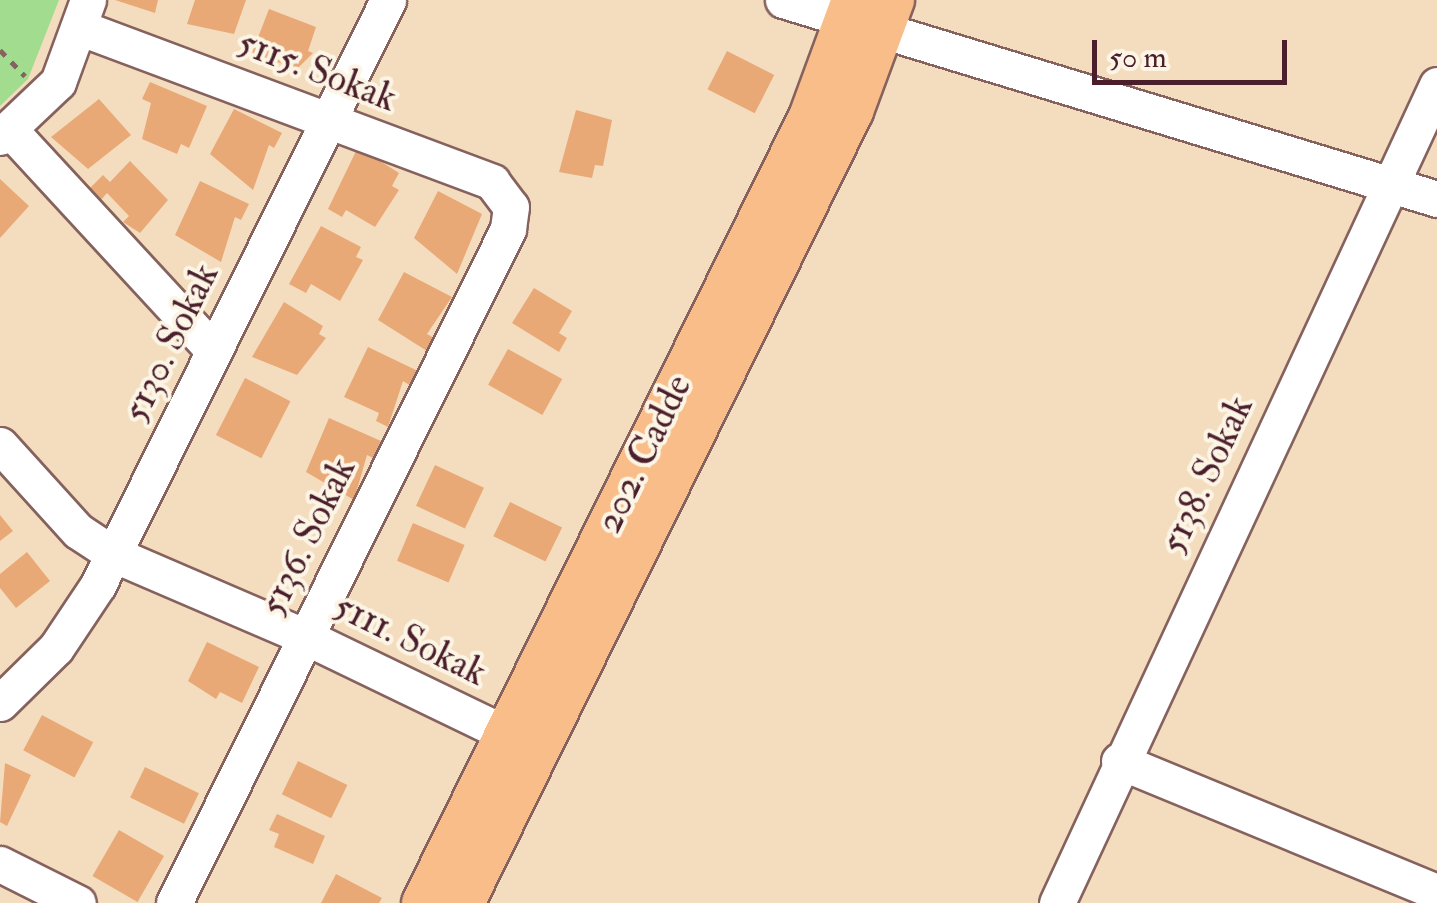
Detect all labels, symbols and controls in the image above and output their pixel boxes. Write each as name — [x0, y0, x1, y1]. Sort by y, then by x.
street label: 5115. Sokak — [231, 20, 403, 122]
scale bar — [1097, 20, 1292, 82]
text: 50 m — [1109, 39, 1167, 76]
street label: 5130. Sokak — [113, 256, 229, 430]
street label: 202. Cadde — [586, 368, 702, 540]
street label: 5138. Sokak — [1151, 389, 1263, 561]
street label: 5136. Sokak — [250, 450, 366, 624]
street label: 5111. Sokak — [326, 584, 494, 696]

